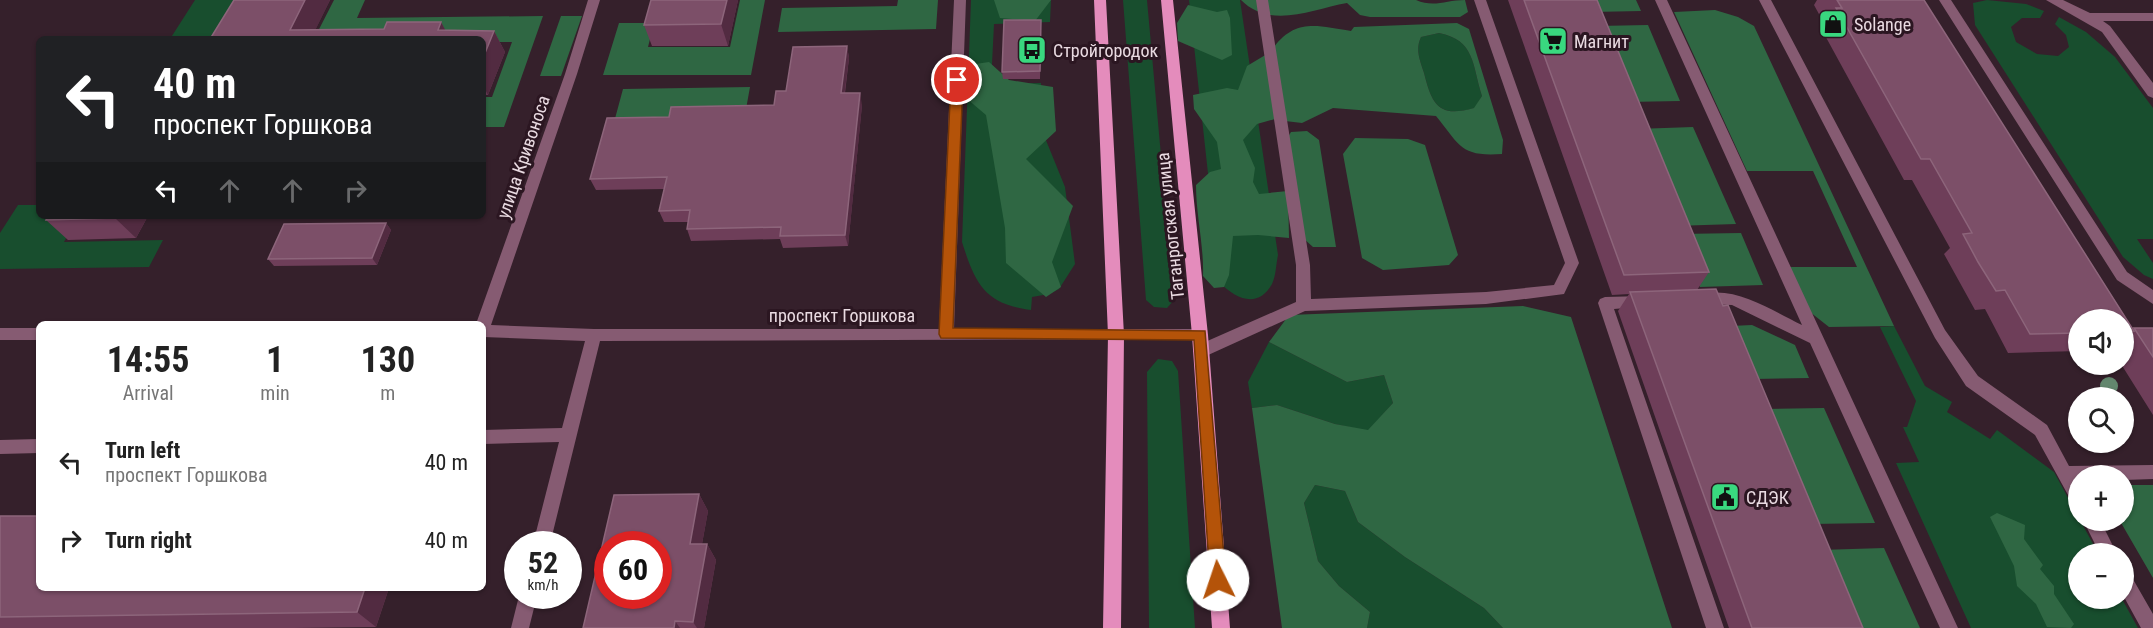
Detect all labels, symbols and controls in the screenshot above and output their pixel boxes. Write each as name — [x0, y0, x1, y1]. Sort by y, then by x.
shop icon: Solange — [1817, 8, 1849, 40]
place label: Solange — [1854, 14, 1911, 35]
supermarket icon: Магнит — [1537, 25, 1569, 57]
place label: Магнит — [1574, 31, 1629, 52]
bus stop icon: Стройгородок — [1016, 34, 1048, 66]
place label: Стройгородок — [1053, 40, 1158, 61]
pin — [931, 54, 982, 105]
text: 40 m — [153, 59, 236, 108]
icon: left — [54, 60, 132, 138]
icon: arrive — [940, 63, 973, 96]
street label: улица Кривоноса — [492, 93, 554, 221]
text: проспект Горшкова — [153, 109, 373, 141]
street label: Таганрогская улица — [1152, 151, 1188, 301]
icon: left — [150, 174, 183, 207]
icon: ahead — [213, 174, 246, 207]
icon: ahead — [276, 174, 309, 207]
icon: right — [339, 174, 372, 207]
street label: проспект Горшкова — [769, 305, 915, 326]
map controls — [2068, 309, 2134, 609]
button: sound — [2068, 309, 2134, 375]
text: 14:55 — [107, 339, 189, 381]
text: 1 — [266, 339, 284, 381]
text: 130 — [361, 339, 415, 381]
text: Arrival — [123, 381, 174, 405]
text: min — [260, 381, 290, 405]
text: m — [380, 381, 395, 405]
button: search — [2068, 387, 2134, 453]
text: Turn left — [105, 438, 180, 463]
icon: left — [54, 446, 87, 479]
text: 40 m — [425, 450, 468, 475]
text: проспект Горшкова — [105, 463, 268, 487]
button: + — [2068, 465, 2134, 531]
public building icon: СДЭК — [1709, 481, 1741, 513]
place label: СДЭК — [1746, 487, 1789, 508]
icon: right — [54, 524, 87, 557]
text: Turn right — [105, 528, 192, 553]
text: 40 m — [425, 528, 468, 553]
speed limit sign: 60 — [594, 531, 672, 609]
button: − — [2068, 543, 2134, 609]
text: 52 — [528, 545, 558, 580]
position arrow — [1186, 548, 1250, 612]
text: km/h — [528, 576, 558, 594]

